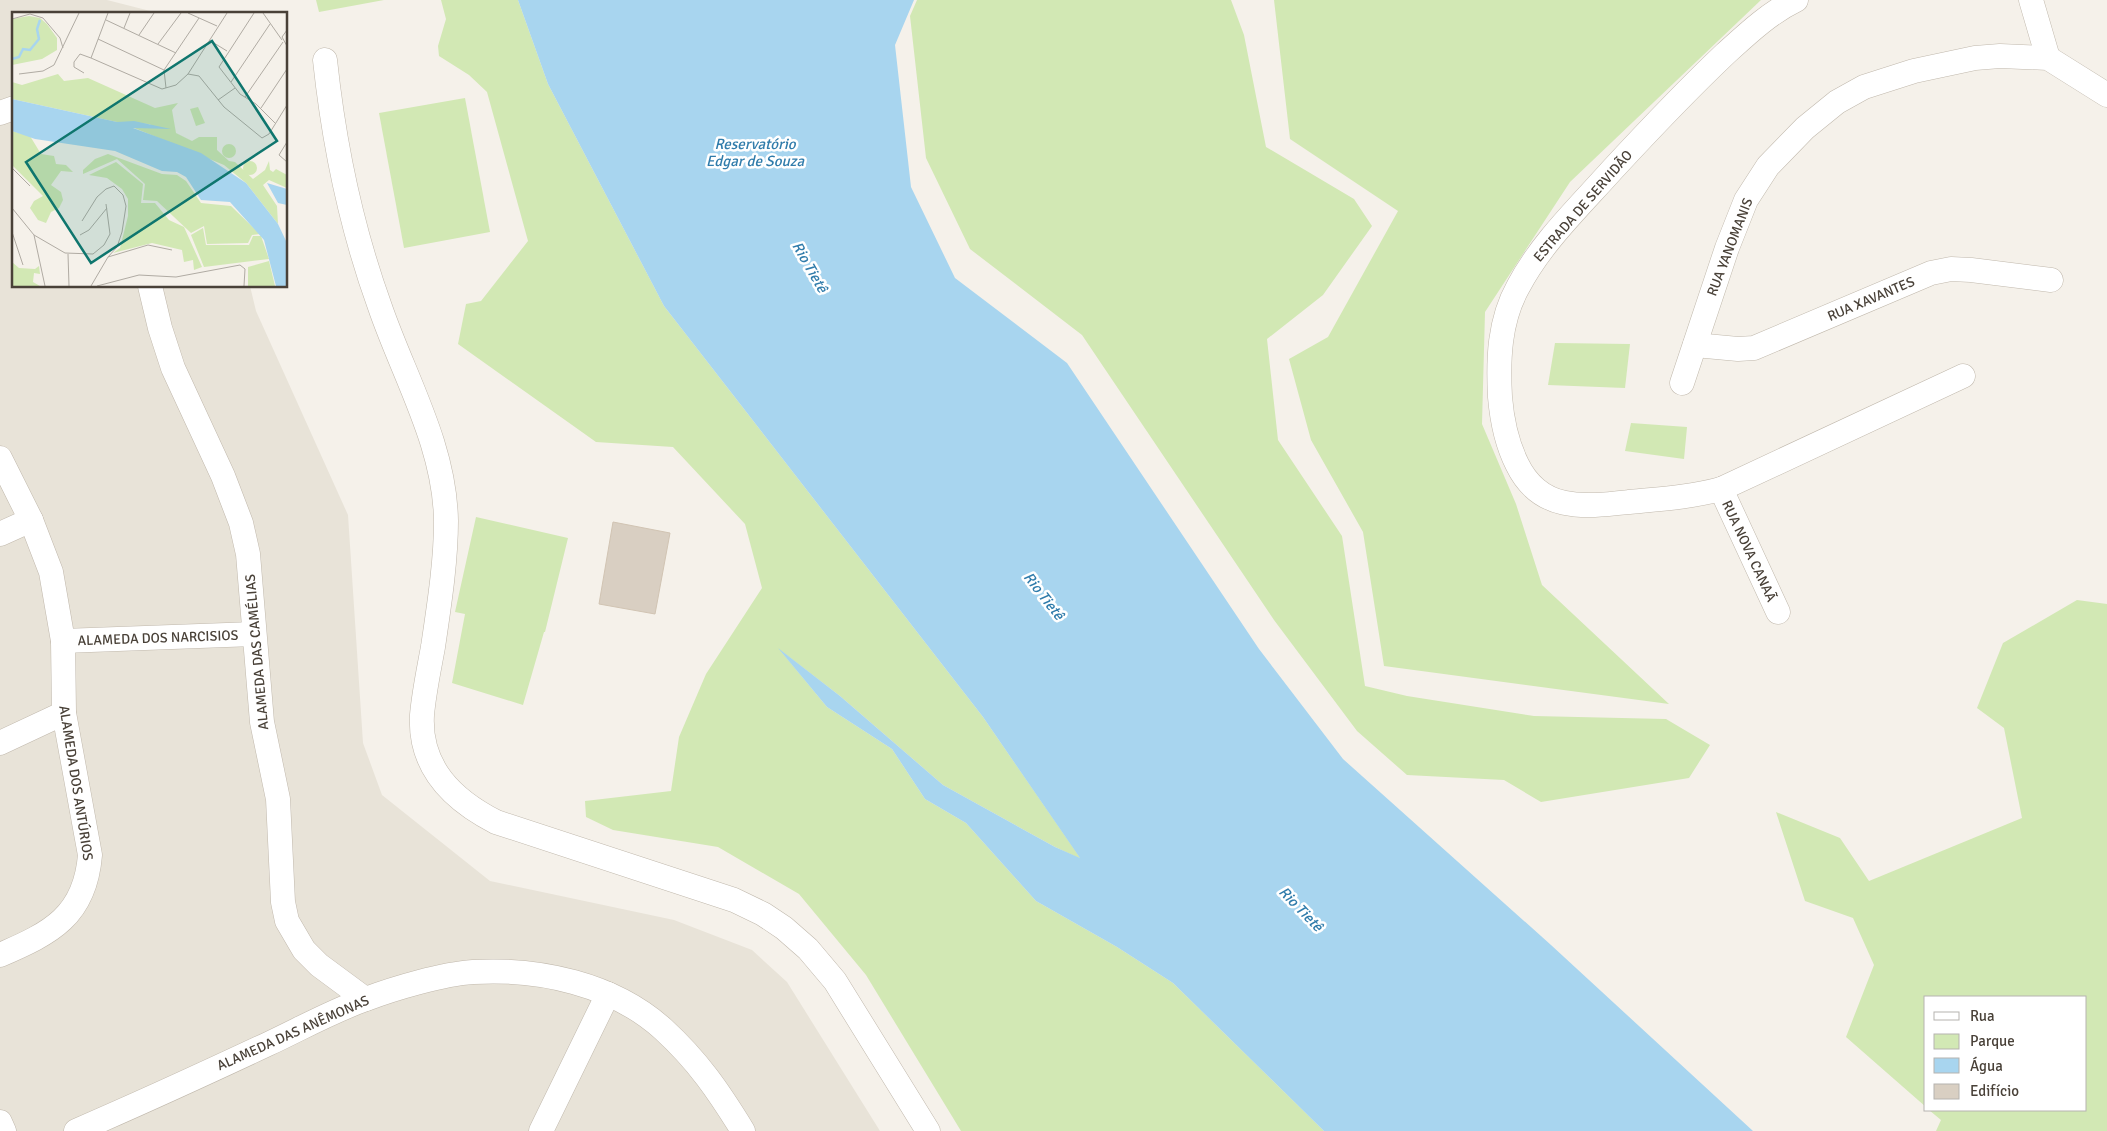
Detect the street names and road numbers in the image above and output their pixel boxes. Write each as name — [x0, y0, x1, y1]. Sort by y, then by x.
street label: ESTRADA DE SERVIDÃO — [1530, 147, 1636, 265]
street label: RUA YANOMANIS — [1703, 195, 1757, 299]
street label: RUA XAVANTES — [1825, 273, 1917, 325]
street label: RUA NOVA CANAÃ — [1718, 498, 1780, 605]
street label: ALAMEDA DAS CAMÉLIAS — [242, 573, 272, 731]
street label: ALAMEDA DOS NARCISIOS — [77, 627, 239, 649]
street label: ALAMEDA DOS ANTÚRIOS — [55, 704, 97, 862]
street label: ALAMEDA DAS ANÊMONAS — [214, 992, 372, 1074]

